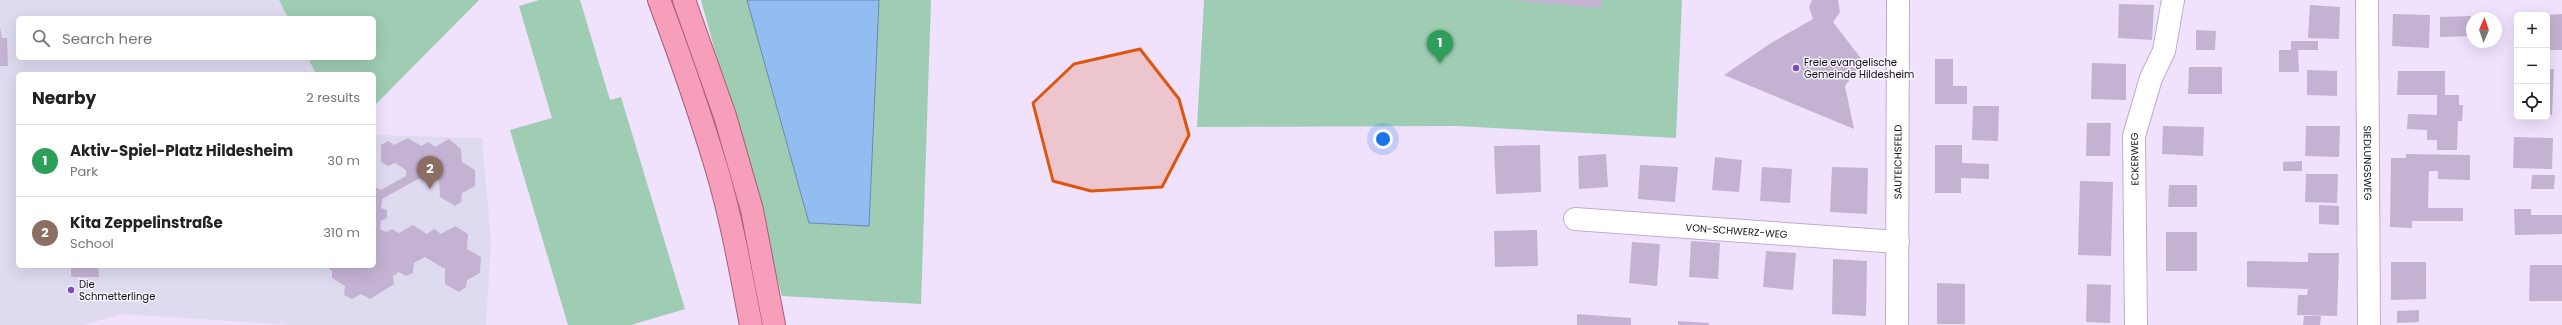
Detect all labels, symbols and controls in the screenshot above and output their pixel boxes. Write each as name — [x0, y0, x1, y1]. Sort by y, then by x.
north arrow — [2466, 12, 2502, 48]
map controls — [2514, 12, 2550, 120]
button: + — [2514, 12, 2550, 48]
search box — [16, 16, 376, 60]
icon: search — [30, 27, 52, 49]
text: Search here — [62, 28, 152, 49]
pin: 1 — [1427, 30, 1453, 63]
button: − — [2514, 48, 2550, 84]
place label: Freie evangelische Gemeinde Hildesheim — [1804, 55, 1914, 82]
marker: Freie evangelische Gemeinde Hildesheim — [1791, 63, 1801, 73]
button: locate — [2514, 84, 2550, 120]
text: Nearby — [32, 86, 96, 110]
text: 2 results — [306, 88, 360, 107]
street label: SAUTEICHSFELD — [1890, 125, 1905, 199]
street label: SIEDLUNGSWEG — [2360, 125, 2376, 201]
your location — [1373, 129, 1393, 149]
street label: ECKERWEG — [2126, 132, 2142, 185]
text: Aktiv-Spiel-Platz Hildesheim — [70, 140, 293, 161]
text: 1 — [43, 151, 47, 170]
text: 30 m — [327, 151, 360, 170]
pin: 2 — [417, 156, 443, 189]
text: Park — [70, 162, 98, 181]
text: Kita Zeppelinstraße — [70, 212, 223, 233]
street label: VON-SCHWERZ-WEG — [1685, 219, 1788, 242]
text: 2 — [41, 223, 49, 242]
text: 310 m — [323, 223, 360, 242]
text: School — [70, 234, 114, 253]
place label: Die Schmetterlinge — [79, 277, 155, 304]
marker: Die Schmetterlinge — [66, 285, 76, 295]

